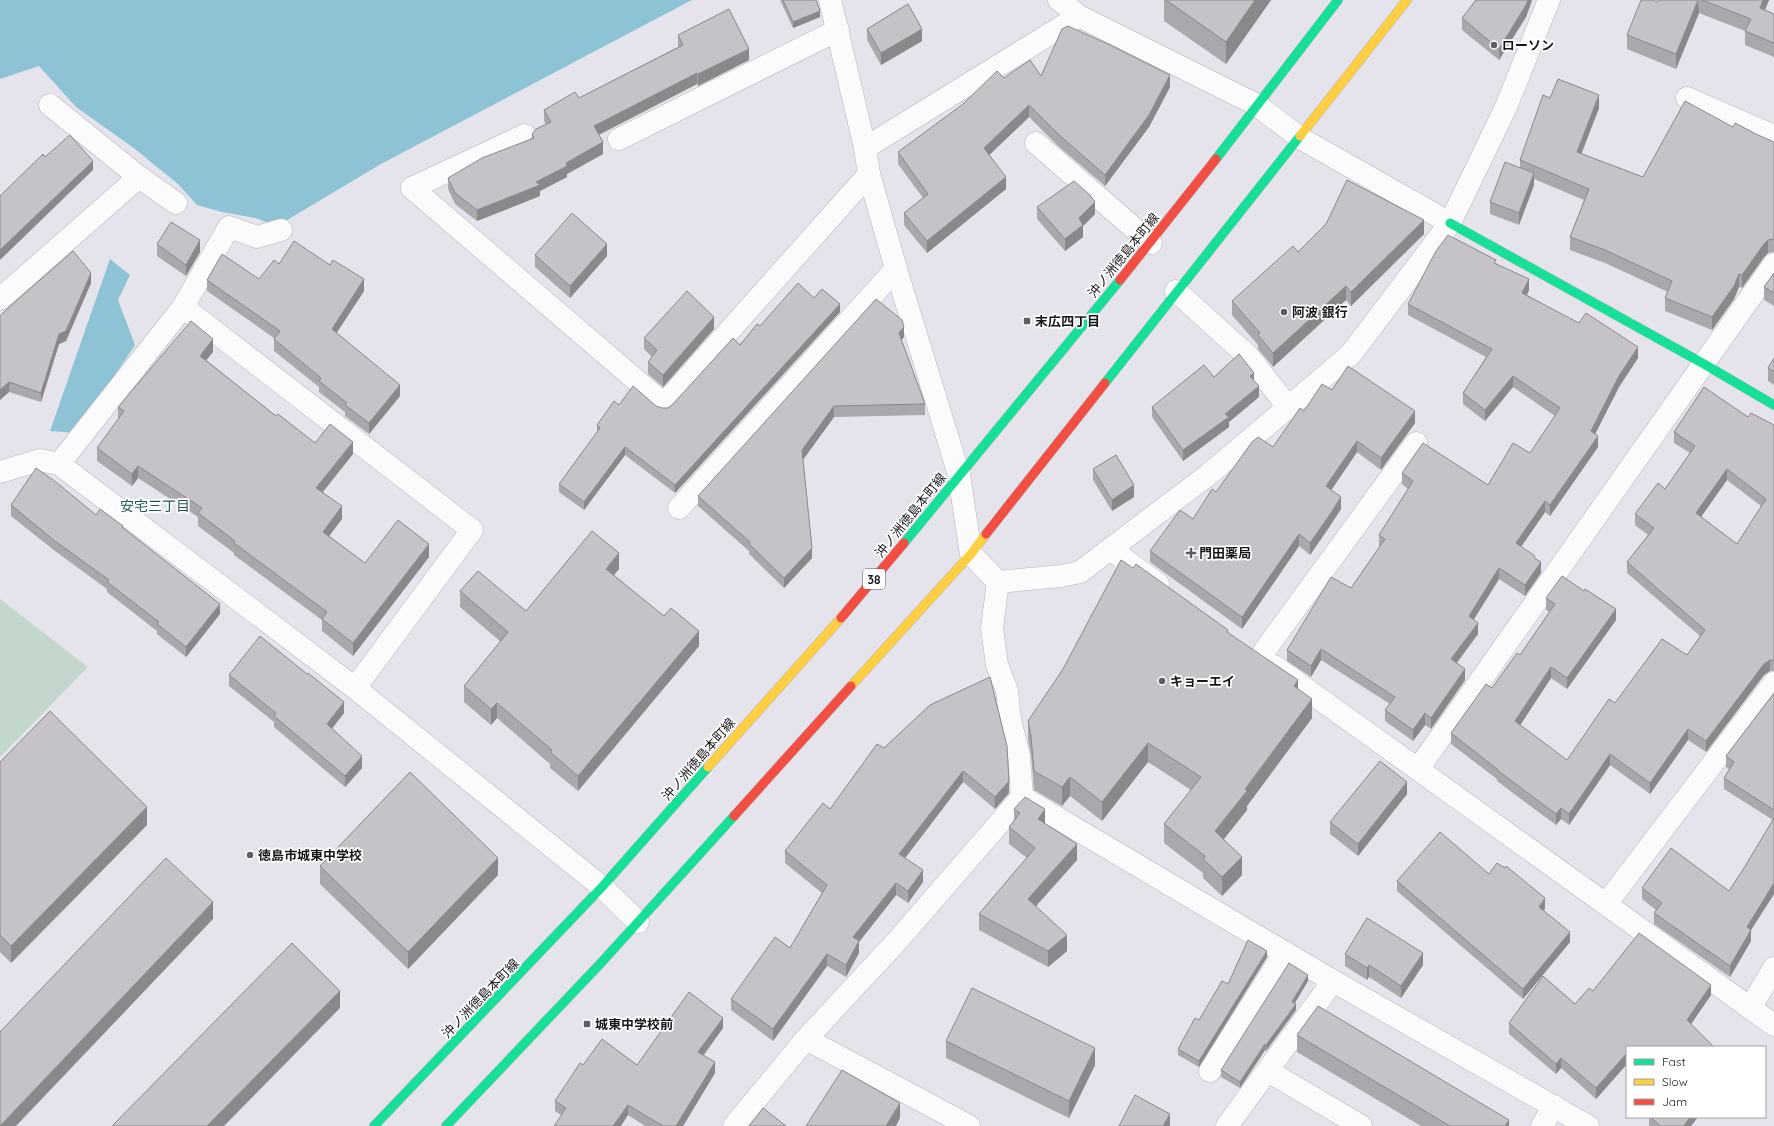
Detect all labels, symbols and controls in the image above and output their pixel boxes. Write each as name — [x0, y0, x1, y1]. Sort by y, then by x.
place label: ローソン — [1502, 37, 1554, 53]
marker: ローソン — [1489, 40, 1499, 50]
street label: 沖ノ洲徳島本町線 — [1084, 210, 1162, 300]
place label: 阿波 銀行 — [1292, 304, 1348, 320]
marker: 阿波 銀行 — [1279, 307, 1289, 317]
place label: 末広四丁目 — [1035, 313, 1100, 329]
marker: 末広四丁目 — [1022, 316, 1032, 326]
street label: 沖ノ洲徳島本町線 — [871, 470, 949, 560]
district label: 安宅三丁目 — [120, 497, 190, 515]
place label: 門田薬局 — [1199, 545, 1251, 561]
marker: 門田薬局 — [1186, 548, 1196, 558]
road number: 38 — [863, 569, 885, 589]
place label: キョーエイ — [1170, 673, 1235, 689]
marker: キョーエイ — [1157, 676, 1167, 686]
street label: 沖ノ洲徳島本町線 — [658, 715, 738, 803]
place label: 徳島市城東中学校 — [258, 847, 362, 863]
marker: 徳島市城東中学校 — [245, 850, 255, 860]
street label: 沖ノ洲徳島本町線 — [438, 955, 522, 1041]
place label: 城東中学校前 — [595, 1016, 673, 1032]
marker: 城東中学校前 — [582, 1019, 592, 1029]
legend — [1626, 1046, 1766, 1118]
text: Fast — [1662, 1054, 1686, 1069]
text: Slow — [1662, 1074, 1688, 1089]
text: Jam — [1662, 1094, 1687, 1109]

